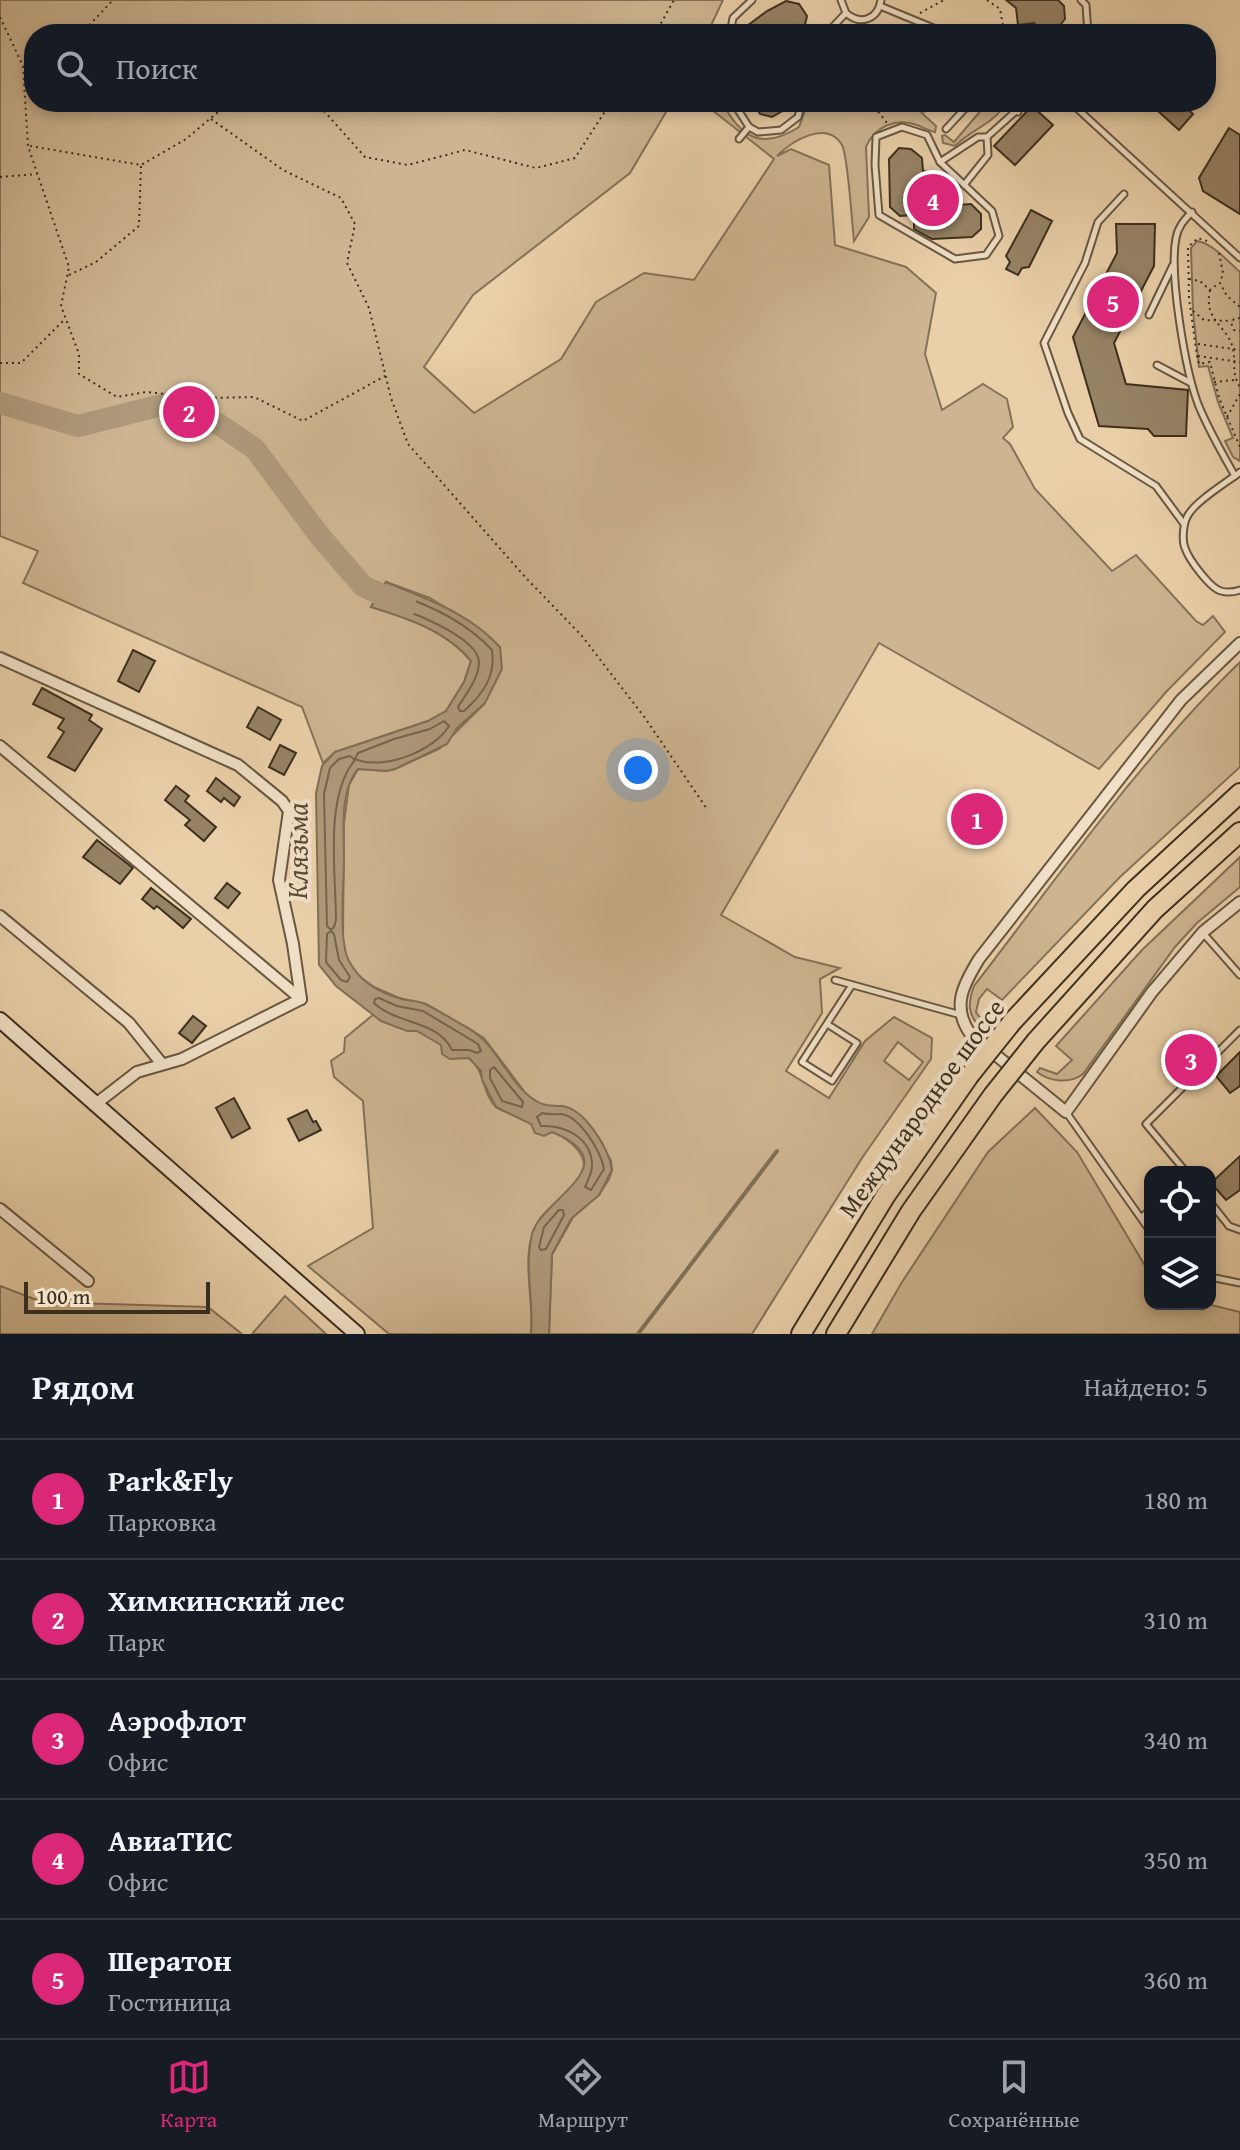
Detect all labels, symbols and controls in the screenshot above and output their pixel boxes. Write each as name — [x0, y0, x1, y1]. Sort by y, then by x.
search box — [24, 24, 1216, 112]
icon: search — [52, 46, 96, 90]
text: Поиск — [116, 46, 198, 90]
pin: 4 — [907, 170, 959, 230]
pin: 5 — [1087, 272, 1139, 332]
pin: 2 — [163, 382, 215, 442]
your location — [618, 750, 658, 790]
pin: 1 — [951, 789, 1003, 849]
water label: Клязьма — [276, 803, 317, 899]
street label: Международное шоссе — [828, 990, 1014, 1226]
pin: 3 — [1165, 1030, 1217, 1090]
map controls — [1144, 1166, 1216, 1310]
button: locate — [1144, 1166, 1216, 1238]
button: layers — [1144, 1238, 1216, 1310]
scale bar — [24, 1278, 210, 1314]
text: 100 m — [36, 1280, 91, 1312]
text: Рядом — [32, 1362, 135, 1411]
text: Найдено: 5 — [1084, 1367, 1208, 1406]
text: Park&Fly — [108, 1458, 233, 1502]
text: 1 — [51, 1480, 65, 1519]
text: 180 m — [1143, 1480, 1208, 1519]
text: Парковка — [108, 1502, 217, 1541]
text: Химкинский лес — [108, 1578, 344, 1622]
text: 2 — [51, 1600, 65, 1639]
text: 310 m — [1143, 1600, 1208, 1639]
text: Парк — [108, 1622, 165, 1661]
text: Аэрофлот — [108, 1698, 246, 1742]
text: 3 — [51, 1720, 65, 1759]
text: 340 m — [1143, 1720, 1208, 1759]
text: Офис — [108, 1742, 168, 1781]
text: АвиаТИС — [108, 1818, 233, 1862]
text: 4 — [51, 1840, 65, 1879]
text: 350 m — [1143, 1840, 1208, 1879]
text: Офис — [108, 1862, 168, 1901]
text: Шератон — [108, 1938, 232, 1982]
text: 5 — [51, 1960, 65, 1999]
text: 360 m — [1143, 1960, 1208, 1999]
text: Гостиница — [108, 1982, 231, 2021]
tab: Карта — [160, 2055, 217, 2135]
tab: Маршрут — [538, 2055, 628, 2135]
tab: Сохранённые — [949, 2055, 1080, 2135]

